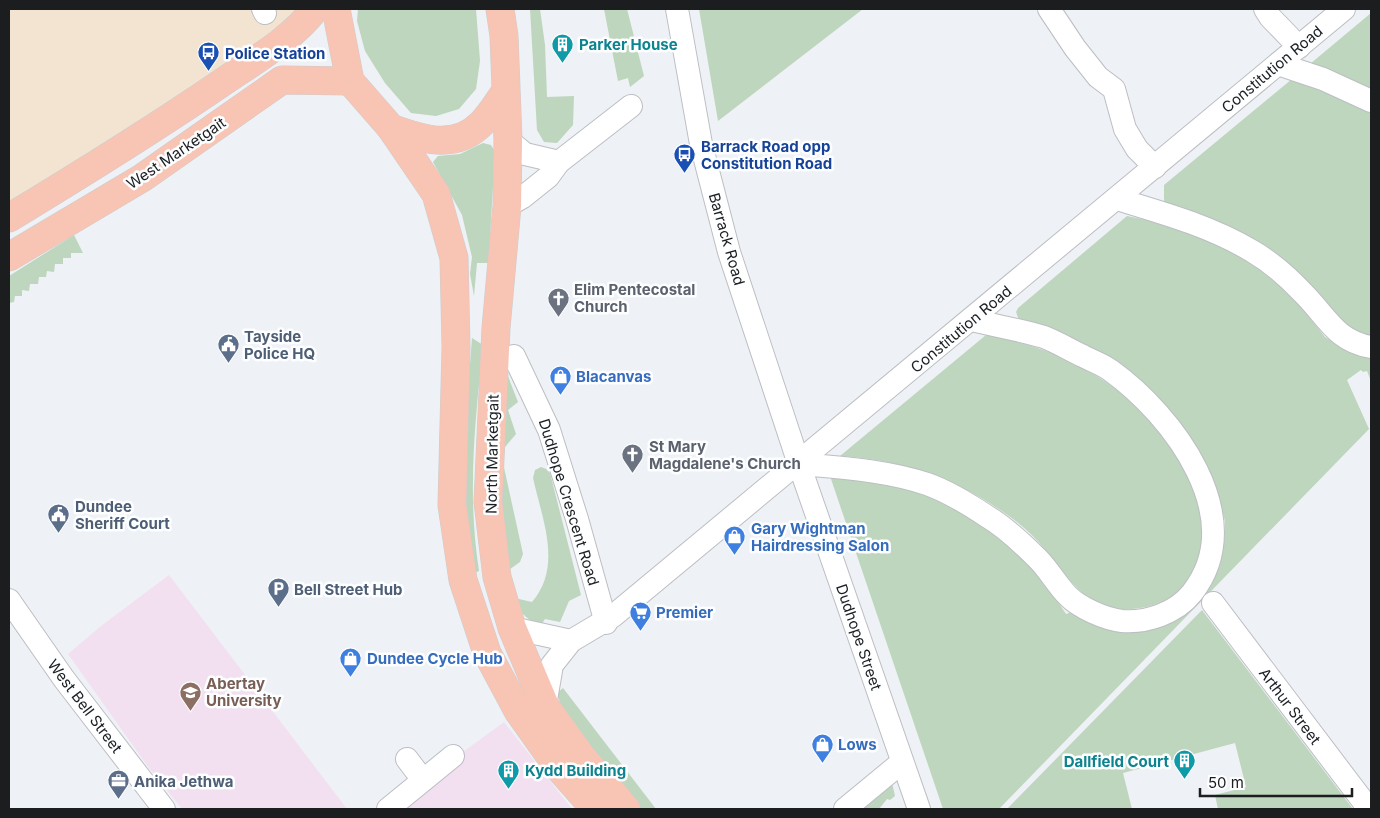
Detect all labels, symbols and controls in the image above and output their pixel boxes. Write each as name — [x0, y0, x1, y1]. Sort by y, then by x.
street label: Constitution Road — [1218, 21, 1326, 117]
building icon: Parker House — [551, 32, 575, 63]
place label: Parker House — [579, 35, 678, 54]
bus stop icon: Police Station — [197, 41, 221, 72]
place label: Police Station — [225, 44, 325, 63]
street label: West Marketgait — [123, 113, 229, 193]
place label: Barrack Road opp Constitution Road — [701, 137, 832, 173]
bus stop icon: Barrack Road opp Constitution Road — [673, 143, 697, 174]
street label: Barrack Road — [705, 191, 749, 287]
place label: Elim Pentecostal Church — [574, 280, 695, 316]
street label: Constitution Road — [907, 281, 1015, 377]
church icon: Elim Pentecostal Church — [546, 286, 570, 317]
place label: Tayside Police HQ — [244, 327, 315, 363]
public building icon: Tayside Police HQ — [216, 333, 240, 364]
shop icon: Blacanvas — [548, 364, 572, 395]
place label: Blacanvas — [576, 367, 651, 386]
street label: North Marketgait — [481, 394, 503, 514]
street label: Dudhope Crescent Road — [535, 416, 603, 588]
place label: St Mary Magdalene's Church — [649, 437, 801, 473]
church icon: St Mary Magdalene's Church — [621, 443, 645, 474]
place label: Dundee Sheriff Court — [75, 497, 170, 533]
public building icon: Dundee Sheriff Court — [47, 503, 71, 534]
place label: Gary Wightman Hairdressing Salon — [751, 519, 889, 555]
shop icon: Gary Wightman Hairdressing Salon — [723, 525, 747, 556]
parking icon: Bell Street Hub — [266, 577, 290, 608]
place label: Bell Street Hub — [294, 580, 403, 599]
street label: Dudhope Street — [832, 581, 886, 693]
supermarket icon: Premier — [628, 600, 652, 631]
place label: Premier — [656, 603, 713, 622]
shop icon: Dundee Cycle Hub — [339, 646, 363, 677]
place label: Dundee Cycle Hub — [367, 649, 503, 668]
street label: West Bell Street — [44, 655, 126, 757]
street label: Arthur Street — [1255, 664, 1325, 748]
place label: Abertay University — [206, 674, 281, 710]
school or university icon: Abertay University — [178, 680, 202, 711]
shop icon: Lows — [810, 732, 834, 763]
place label: Lows — [838, 735, 877, 754]
building icon: Dallfield Court — [1173, 749, 1197, 780]
place label: Dallfield Court — [1064, 752, 1169, 771]
building icon: Kydd Building — [497, 758, 521, 789]
place label: Kydd Building — [525, 761, 626, 780]
scale bar — [1200, 766, 1352, 798]
office icon: Anika Jethwa — [106, 769, 130, 800]
place label: Anika Jethwa — [134, 772, 234, 791]
text: 50 m — [1208, 773, 1244, 792]

